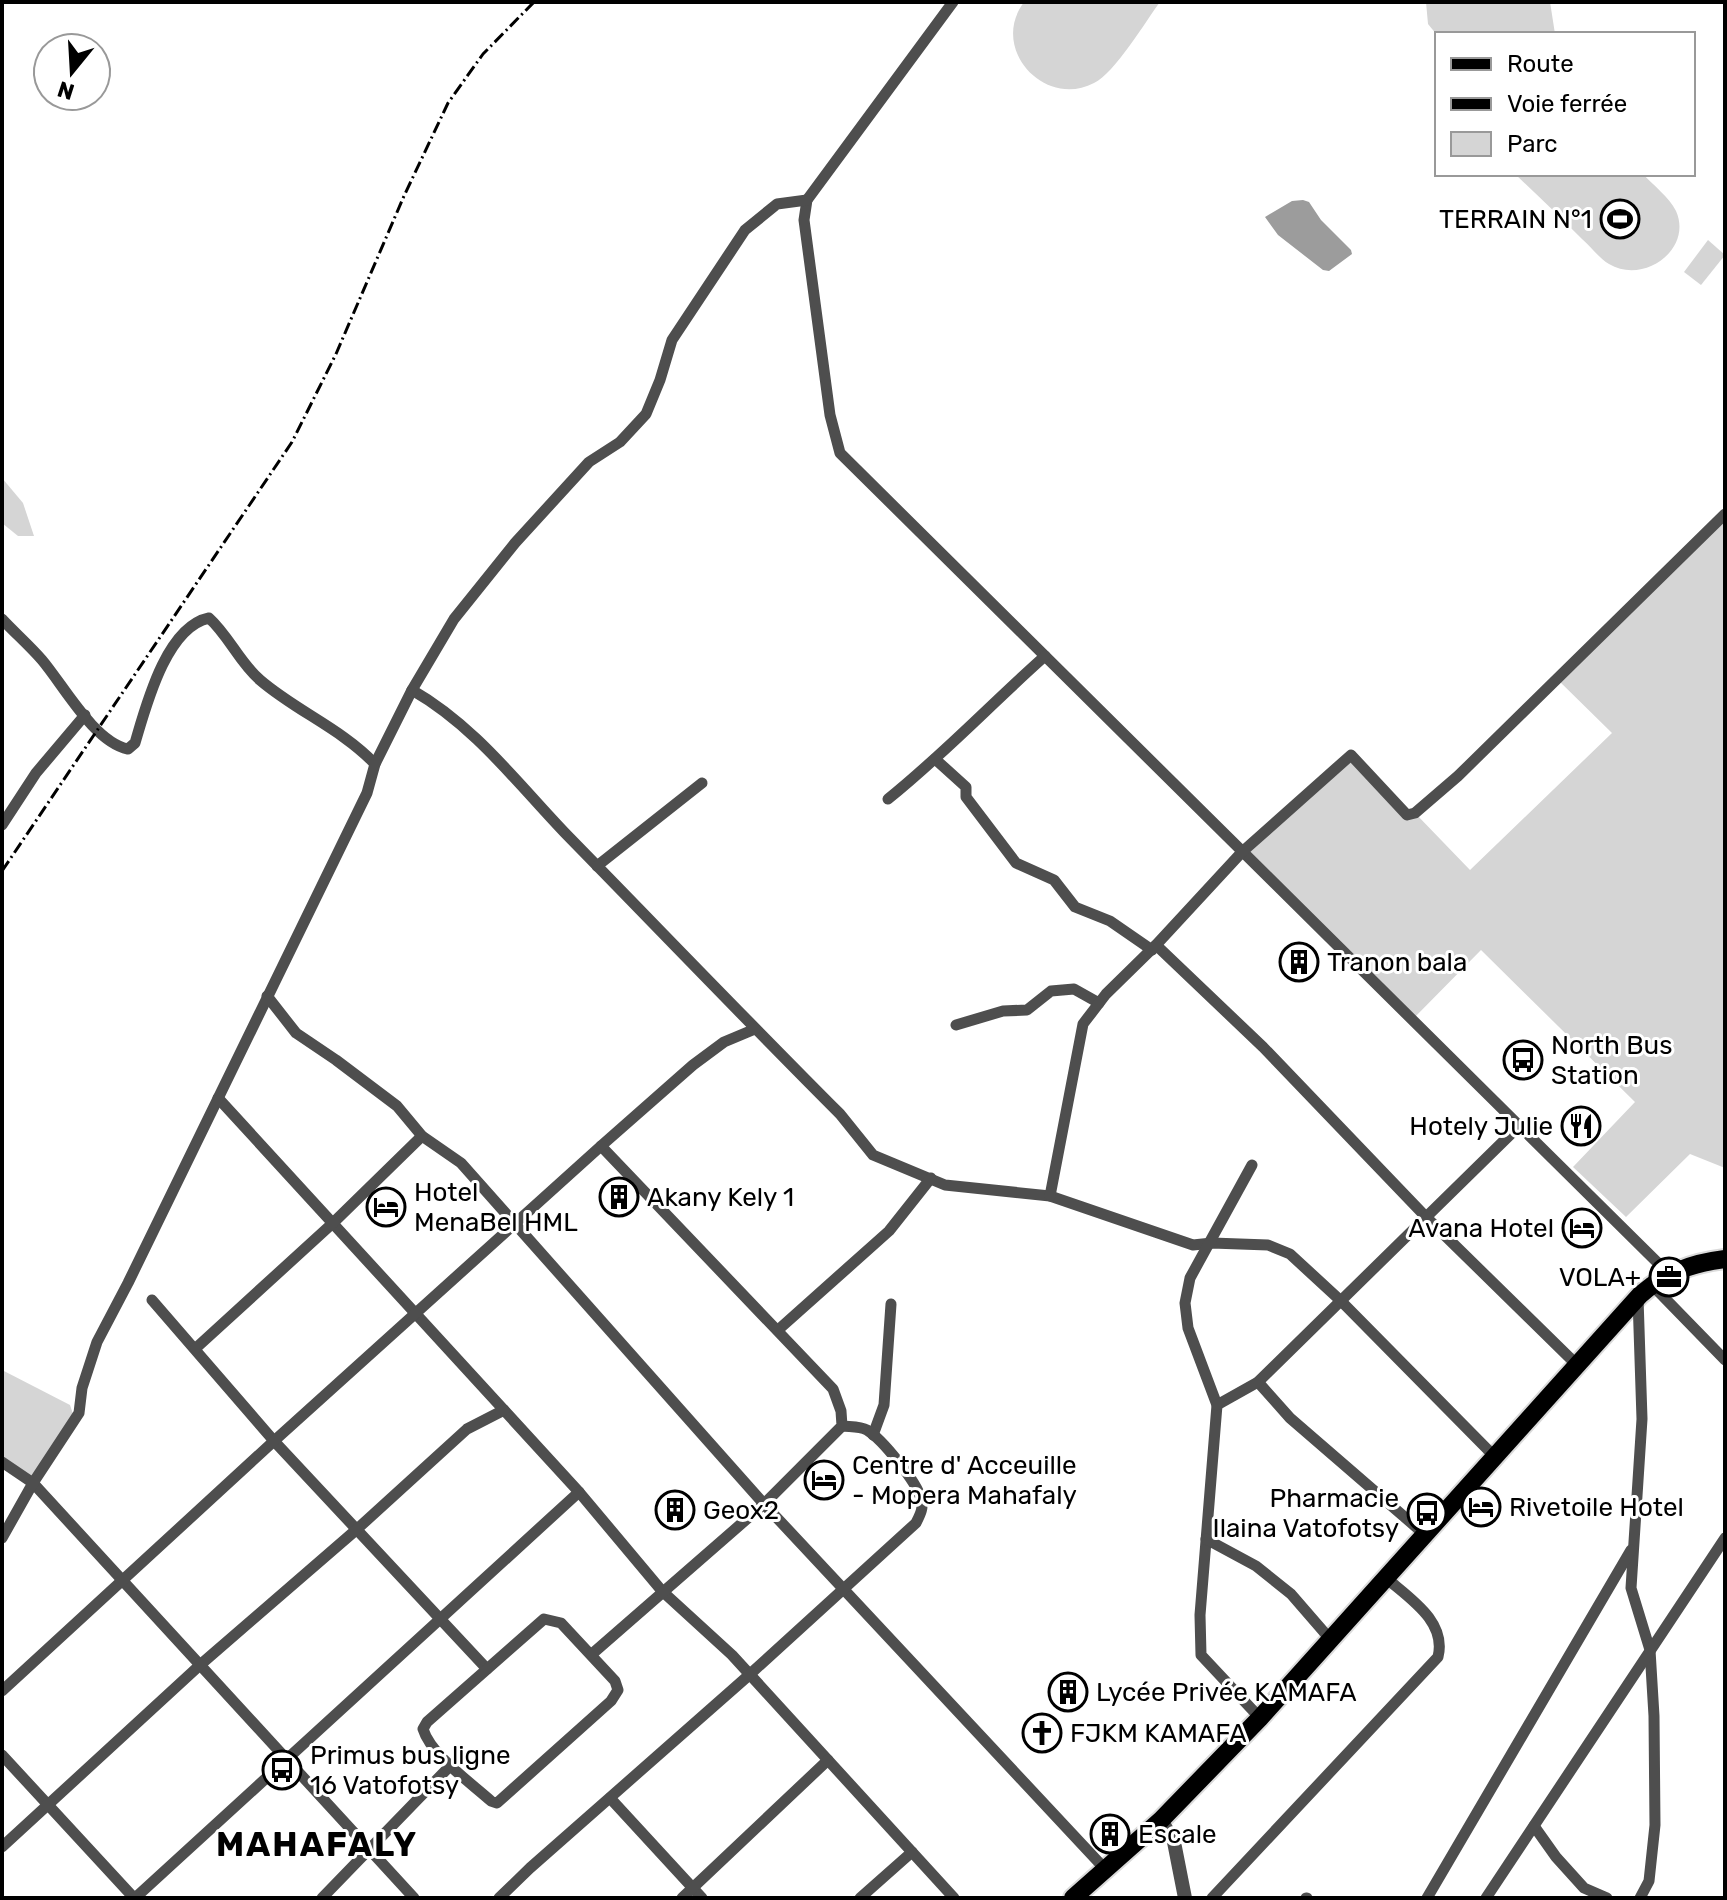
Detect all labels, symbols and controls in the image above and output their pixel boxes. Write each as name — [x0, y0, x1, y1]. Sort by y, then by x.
north arrow — [32, 32, 112, 112]
legend — [1435, 32, 1695, 176]
text: Route — [1507, 50, 1574, 78]
text: N — [54, 75, 78, 106]
text: Voie ferrée — [1507, 90, 1627, 118]
text: Parc — [1507, 130, 1558, 158]
sports icon: TERRAIN N°1 — [1599, 198, 1641, 240]
place label: TERRAIN N°1 — [1439, 204, 1592, 235]
building icon: Tranon bala — [1278, 941, 1320, 983]
place label: Tranon bala — [1327, 947, 1467, 978]
place label: North Bus Station — [1551, 1030, 1673, 1091]
bus stop icon: North Bus Station — [1502, 1039, 1544, 1081]
restaurant icon: Hotely Julie — [1560, 1105, 1602, 1147]
place label: Hotely Julie — [1409, 1111, 1553, 1142]
building icon: Akany Kely 1 — [598, 1176, 640, 1218]
place label: Hotel MenaBel HML — [414, 1177, 578, 1238]
place label: Akany Kely 1 — [647, 1182, 794, 1213]
hotel icon: Hotel MenaBel HML — [365, 1186, 407, 1228]
hotel icon: Avana Hotel — [1561, 1207, 1603, 1249]
place label: Avana Hotel — [1408, 1213, 1554, 1244]
office icon: VOLA+ — [1648, 1256, 1690, 1298]
place label: VOLA+ — [1559, 1262, 1641, 1293]
place label: Centre d' Acceuille - Mopera Mahafaly — [852, 1450, 1077, 1511]
hotel icon: Centre d' Acceuille - Mopera Mahafaly — [803, 1459, 845, 1501]
place label: Pharmacie Ilaina Vatofotsy — [1213, 1483, 1399, 1544]
hotel icon: Rivetoile Hotel — [1460, 1486, 1502, 1528]
building icon: Geox2 — [654, 1489, 696, 1531]
bus stop icon: Pharmacie Ilaina Vatofotsy — [1406, 1492, 1448, 1534]
place label: Rivetoile Hotel — [1509, 1492, 1684, 1523]
place label: Geox2 — [703, 1495, 779, 1526]
building icon: Lycée Privée KAMAFA — [1047, 1671, 1089, 1713]
place label: Lycée Privée KAMAFA — [1096, 1677, 1357, 1708]
church icon: FJKM KAMAFA — [1021, 1712, 1063, 1754]
place label: FJKM KAMAFA — [1070, 1718, 1247, 1749]
place label: Primus bus ligne 16 Vatofotsy — [310, 1740, 510, 1801]
bus stop icon: Primus bus ligne 16 Vatofotsy — [261, 1749, 303, 1791]
building icon: Escale — [1089, 1813, 1131, 1855]
place label: Escale — [1138, 1819, 1217, 1850]
district label: MAHAFALY — [216, 1824, 418, 1865]

